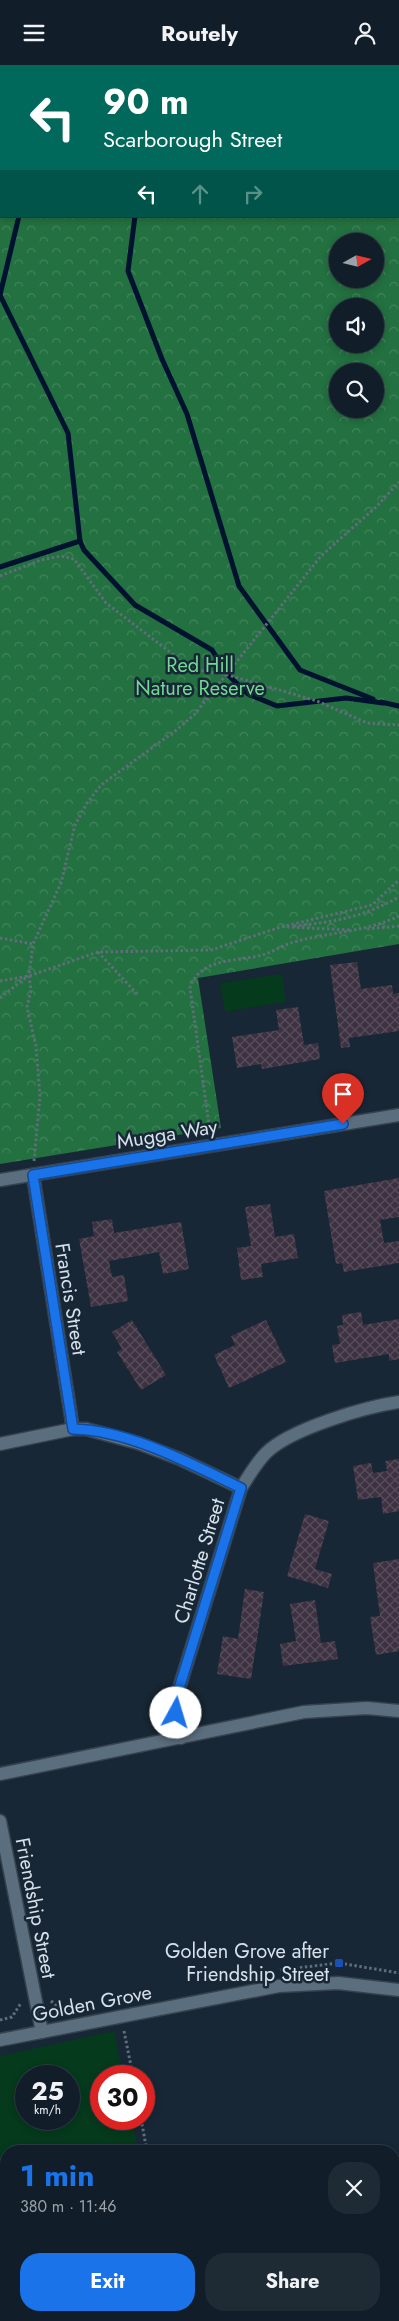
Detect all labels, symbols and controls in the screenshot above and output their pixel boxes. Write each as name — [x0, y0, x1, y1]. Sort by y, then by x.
text: Routely — [161, 17, 238, 49]
icon: menu — [20, 19, 48, 47]
icon: person — [351, 19, 379, 47]
text: 90 m — [103, 77, 189, 127]
icon: left — [20, 85, 85, 150]
text: Scarborough Street — [103, 123, 282, 155]
icon: left — [133, 180, 161, 208]
icon: ahead — [186, 180, 214, 208]
icon: right — [239, 180, 267, 208]
north arrow — [329, 233, 384, 287]
map controls — [329, 233, 384, 418]
button: sound — [329, 298, 384, 353]
button: search — [329, 363, 384, 418]
park label: Red Hill Nature Reserve — [135, 651, 265, 703]
pin — [322, 1073, 364, 1124]
icon: arrive — [329, 1080, 357, 1108]
street label: Mugga Way — [115, 1112, 220, 1157]
street label: Francis Street — [47, 1241, 94, 1357]
street label: Charlotte Street — [167, 1495, 232, 1627]
position arrow — [149, 1686, 201, 1738]
street label: Friendship Street — [8, 1835, 63, 1981]
place label: Golden Grove after Friendship Street — [165, 1937, 329, 1989]
marker: Golden Grove after Friendship Street — [333, 1957, 345, 1969]
street label: Golden Grove — [30, 1978, 154, 2029]
speed limit sign: 30 — [90, 2065, 155, 2130]
text: 25 — [31, 2073, 64, 2109]
text: km/h — [34, 2101, 61, 2119]
text: 1 min — [20, 2154, 94, 2197]
button: close — [328, 2162, 380, 2214]
text: 380 m · 11:46 — [20, 2195, 117, 2218]
button: Exit — [20, 2253, 195, 2311]
button: Share — [205, 2253, 380, 2311]

